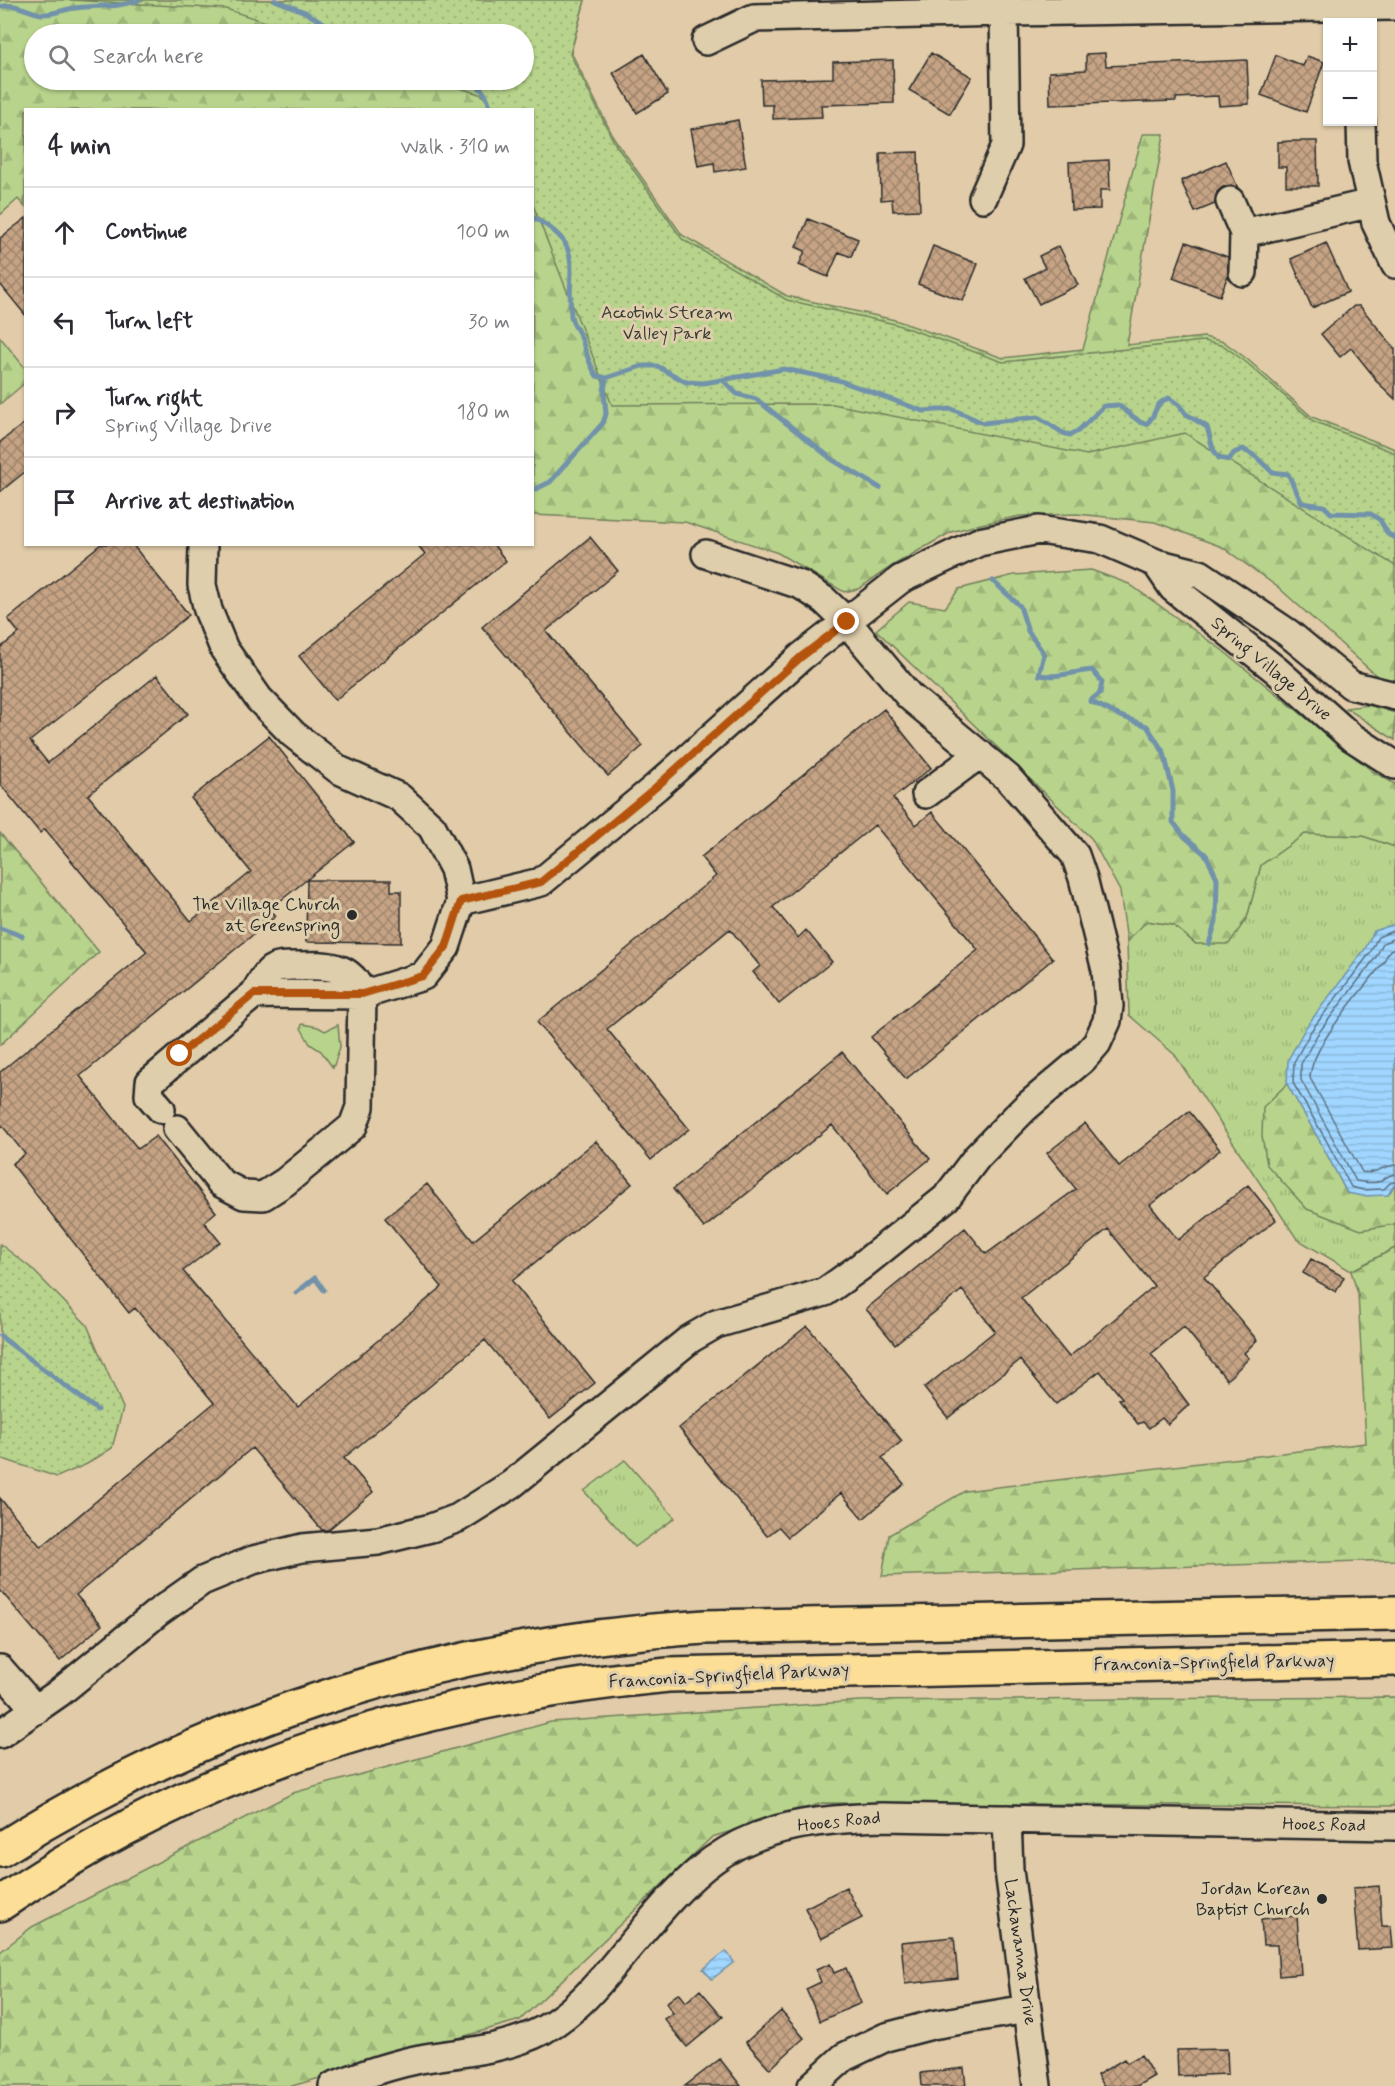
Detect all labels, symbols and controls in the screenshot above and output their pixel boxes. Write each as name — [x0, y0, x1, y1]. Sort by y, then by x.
map controls — [1323, 18, 1377, 126]
button: + — [1323, 18, 1377, 72]
search box — [24, 24, 534, 90]
icon: search — [45, 41, 78, 74]
text: Search here — [93, 43, 204, 71]
button: − — [1323, 72, 1377, 126]
text: 4 min — [48, 130, 111, 164]
text: Walk · 310 m — [400, 134, 510, 161]
icon: ahead — [48, 216, 81, 249]
text: Continue — [105, 218, 187, 246]
text: 100 m — [456, 219, 510, 246]
park label: Accotink Stream Valley Park — [601, 301, 733, 346]
icon: left — [48, 306, 81, 339]
text: Turn left — [105, 308, 193, 336]
text: 30 m — [468, 309, 510, 336]
text: Turn right — [105, 385, 203, 413]
icon: right — [48, 396, 81, 429]
text: 180 m — [457, 399, 510, 426]
text: Spring Village Drive — [105, 413, 272, 440]
icon: arrive — [48, 486, 81, 519]
text: Arrive at destination — [105, 488, 295, 516]
route end — [833, 608, 859, 634]
street label: Spring Village Drive — [1204, 611, 1336, 728]
place label: The Village Church at Greenspring — [192, 893, 340, 939]
marker: The Village Church at Greenspring — [345, 908, 359, 922]
route start — [166, 1040, 192, 1066]
street label: Franconia-Springfield Parkway — [1093, 1649, 1335, 1679]
street label: Franconia-Springfield Parkway — [608, 1658, 850, 1696]
street label: Hooes Road — [796, 1806, 882, 1838]
street label: Hooes Road — [1282, 1812, 1366, 1838]
street label: Lackawanna Drive — [998, 1877, 1042, 2027]
place label: Jordan Korean Baptist Church — [1196, 1877, 1310, 1922]
marker: Jordan Korean Baptist Church — [1315, 1892, 1329, 1906]

